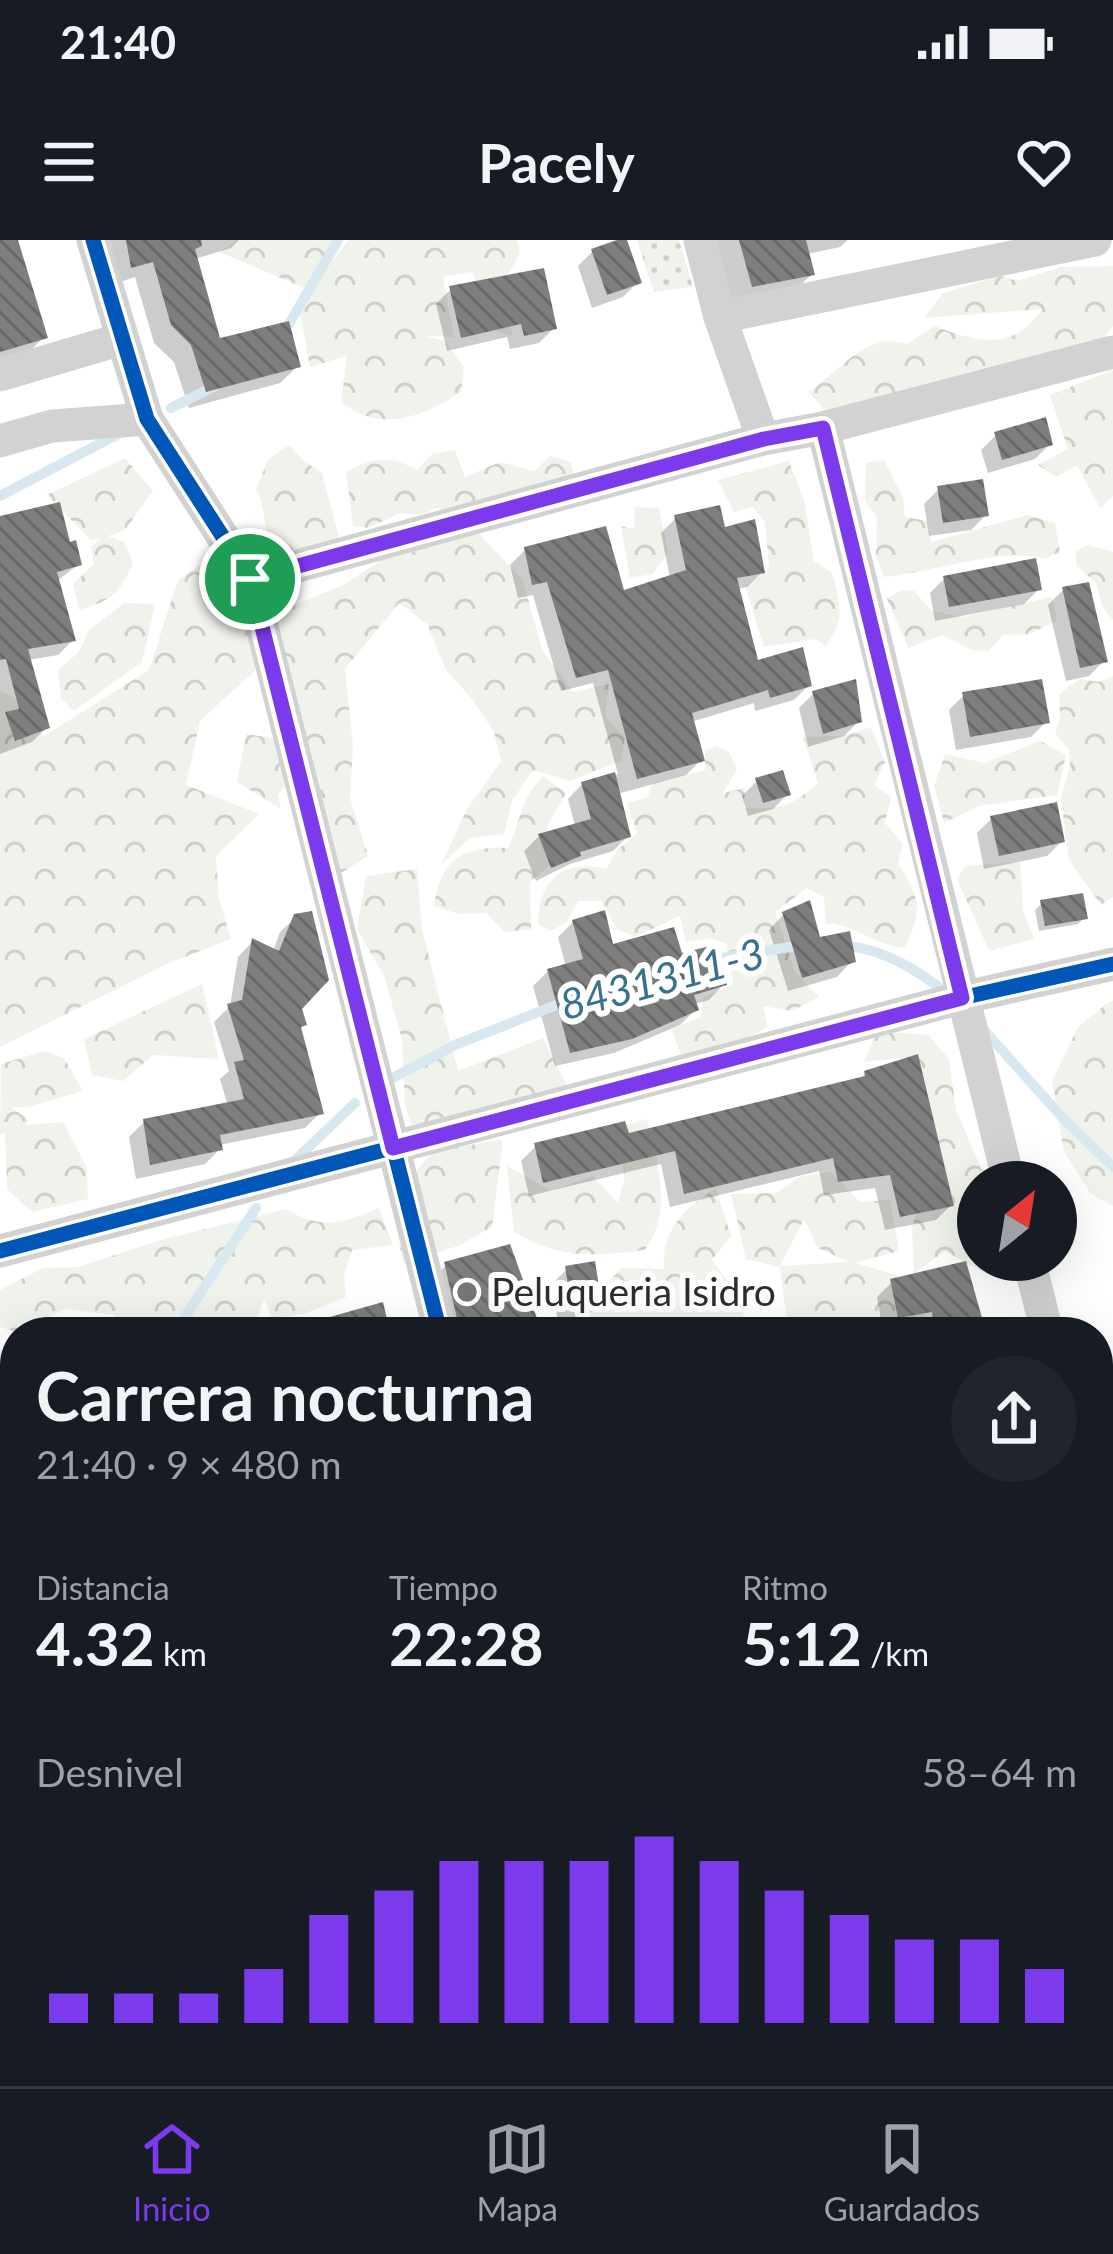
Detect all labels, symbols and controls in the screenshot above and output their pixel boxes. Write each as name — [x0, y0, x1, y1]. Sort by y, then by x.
text: 21:40 — [60, 15, 176, 69]
icon: menu — [36, 129, 102, 195]
icon: heart — [1011, 129, 1077, 195]
text: Pacely — [478, 130, 635, 195]
pin — [199, 528, 301, 630]
icon: arrive — [217, 546, 283, 612]
water label: 8431311-3 — [554, 927, 769, 1029]
north arrow — [957, 1161, 1077, 1281]
map controls — [957, 1161, 1077, 1281]
place label: Peluqueria Isidro — [491, 1268, 776, 1314]
marker: Peluqueria Isidro — [454, 1279, 480, 1305]
text: Carrera nocturna — [36, 1356, 534, 1435]
button: share — [951, 1356, 1077, 1482]
text: 21:40 · 9 × 480 m — [36, 1441, 341, 1487]
text: Distancia — [36, 1567, 170, 1607]
text: Tiempo — [389, 1567, 498, 1607]
text: Ritmo — [742, 1567, 828, 1607]
text: 4.32 — [36, 1607, 155, 1679]
text: 22:28 — [389, 1607, 544, 1679]
text: 5:12 — [742, 1607, 862, 1679]
text: km — [155, 1633, 207, 1673]
text: /km — [862, 1633, 929, 1673]
text: Desnivel — [36, 1749, 183, 1795]
text: 58–64 m — [922, 1749, 1077, 1795]
tab: Inicio — [133, 2116, 211, 2228]
tab: Mapa — [476, 2116, 558, 2228]
tab: Guardados — [824, 2116, 980, 2228]

